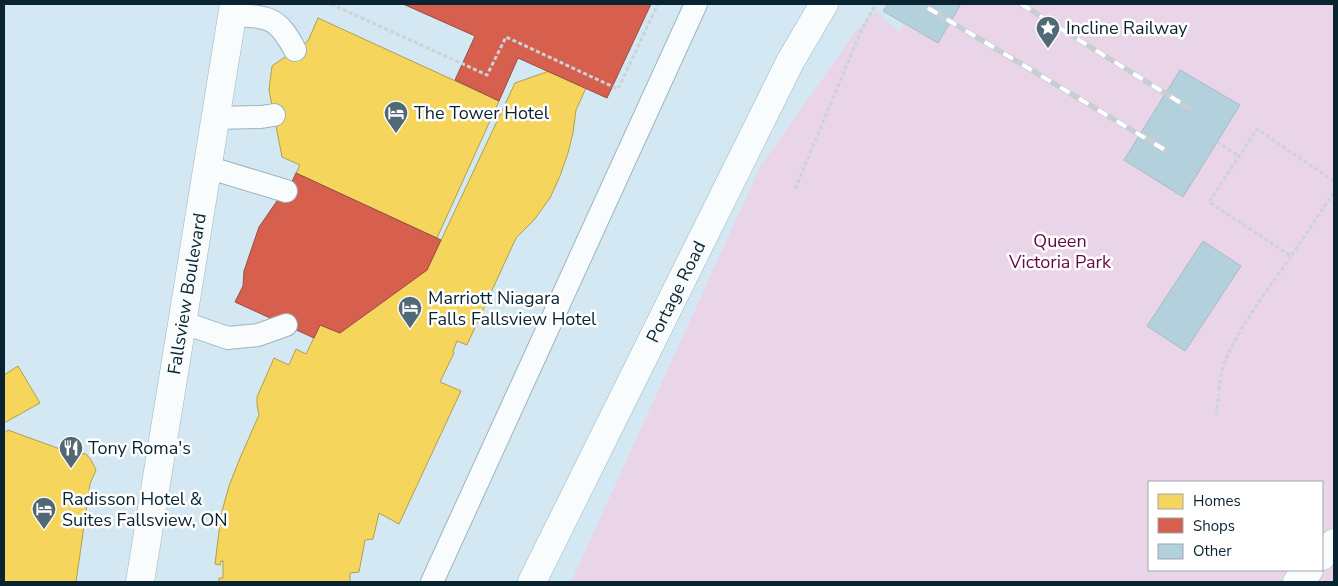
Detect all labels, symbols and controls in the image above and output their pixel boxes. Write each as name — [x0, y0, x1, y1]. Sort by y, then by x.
place icon: Incline Railway — [1035, 15, 1061, 49]
place label: Incline Railway — [1066, 16, 1188, 40]
hotel icon: The Tower Hotel — [383, 100, 409, 134]
place label: The Tower Hotel — [414, 101, 550, 125]
street label: Fallsview Boulevard — [162, 211, 212, 376]
park label: Queen Victoria Park — [1008, 229, 1112, 274]
street label: Portage Road — [641, 237, 711, 347]
place label: Marriott Niagara Falls Fallsview Hotel — [428, 286, 597, 331]
hotel icon: Marriott Niagara Falls Fallsview Hotel — [397, 295, 423, 329]
restaurant icon: Tony Roma's — [58, 435, 84, 469]
place label: Tony Roma's — [88, 436, 191, 460]
legend — [1148, 481, 1323, 571]
place label: Radisson Hotel & Suites Fallsview, ON — [62, 487, 228, 532]
text: Homes — [1193, 491, 1241, 511]
hotel icon: Radisson Hotel & Suites Fallsview, ON — [31, 496, 57, 530]
text: Shops — [1193, 516, 1235, 536]
text: Other — [1193, 541, 1232, 561]

